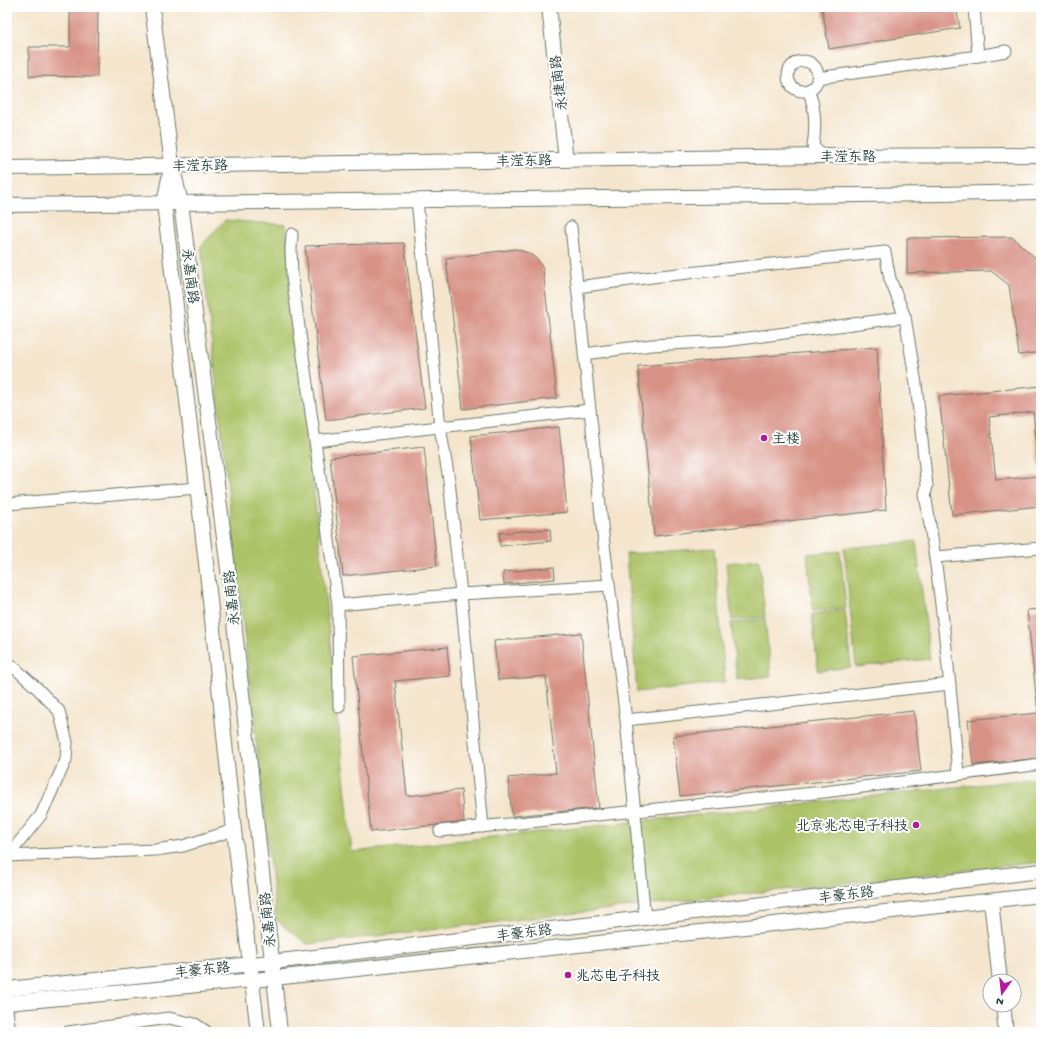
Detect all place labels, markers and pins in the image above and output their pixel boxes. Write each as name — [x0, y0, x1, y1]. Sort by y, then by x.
place label: 主楼 — [772, 432, 800, 449]
marker: 主楼 — [759, 433, 769, 443]
place label: 北京兆芯电子科技 — [796, 819, 909, 836]
marker: 北京兆芯电子科技 — [911, 820, 921, 830]
place label: 兆芯电子科技 — [576, 969, 661, 986]
marker: 兆芯电子科技 — [563, 970, 573, 980]

